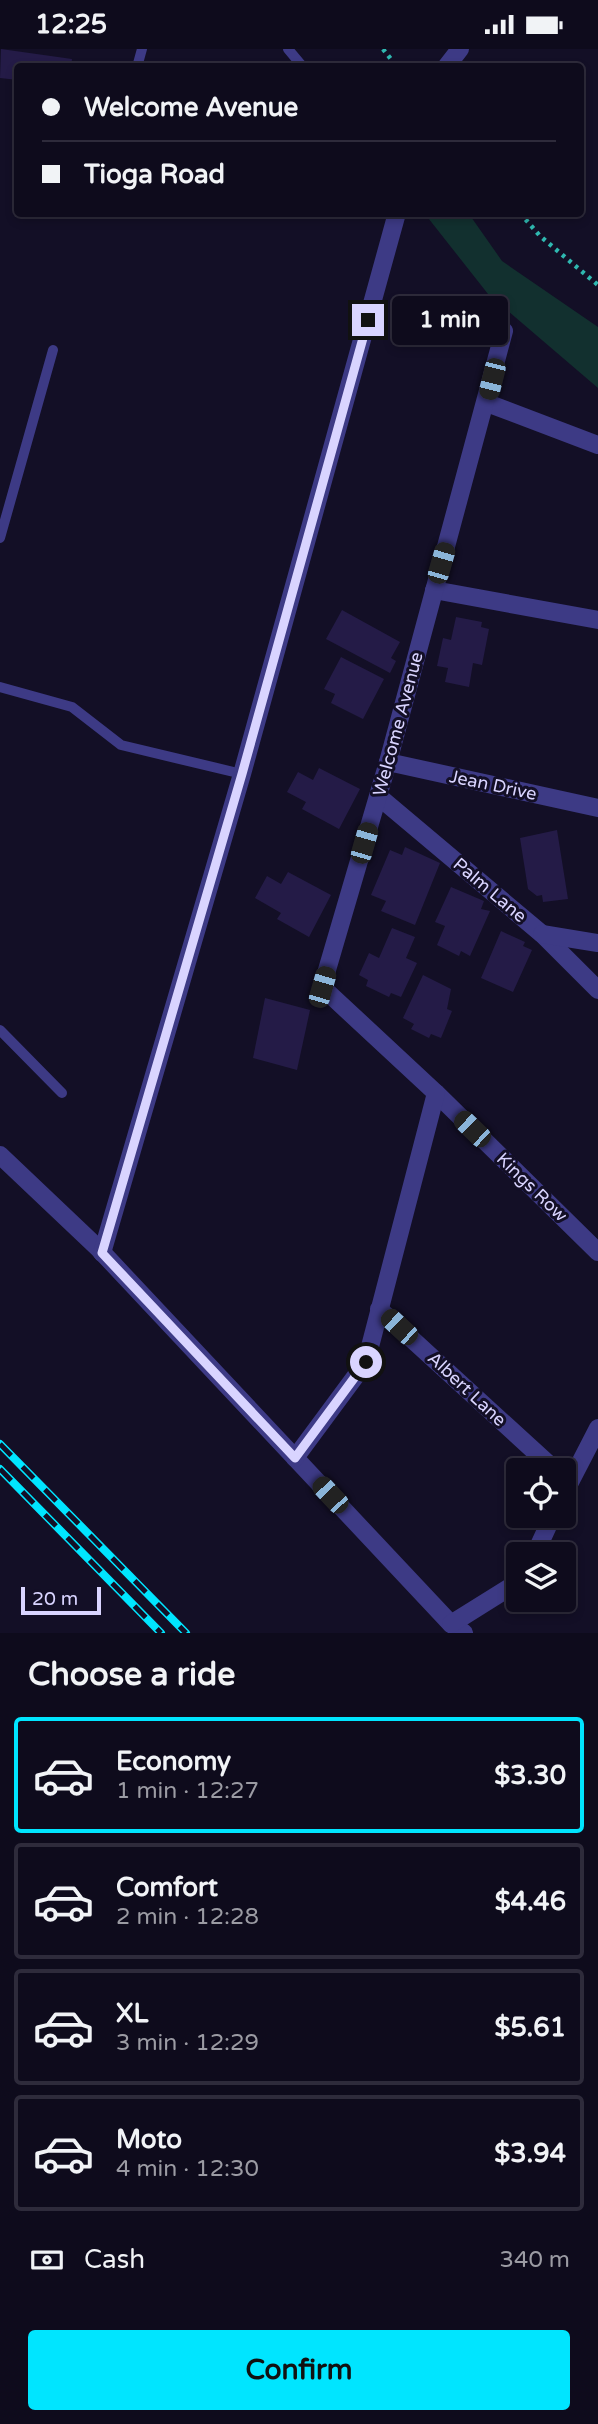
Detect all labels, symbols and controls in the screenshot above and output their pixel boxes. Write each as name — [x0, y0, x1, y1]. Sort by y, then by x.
text: 12:25 — [35, 9, 107, 40]
text: Welcome Avenue — [84, 92, 298, 123]
text: Tioga Road — [84, 159, 225, 190]
callout: 1 min — [392, 295, 508, 345]
route end — [352, 304, 384, 336]
text: 1 min — [419, 306, 481, 334]
car — [477, 356, 508, 402]
car — [426, 540, 457, 586]
street label: Welcome Avenue — [368, 650, 428, 798]
street label: Jean Drive — [447, 765, 539, 805]
car — [349, 820, 380, 866]
street label: Palm Lane — [449, 853, 531, 927]
car — [307, 964, 338, 1010]
car — [450, 1107, 495, 1151]
street label: Kings Row — [492, 1148, 572, 1226]
car — [377, 1305, 422, 1349]
route start — [350, 1346, 382, 1378]
street label: Albert Lane — [423, 1347, 511, 1431]
map controls — [506, 1458, 576, 1612]
button: locate — [506, 1458, 576, 1528]
car — [308, 1472, 353, 1518]
button: layers — [506, 1542, 576, 1612]
scale bar — [21, 1584, 102, 1616]
text: 20 m — [32, 1588, 78, 1610]
text: Choose a ride — [28, 1656, 235, 1694]
icon: car — [32, 1744, 95, 1807]
text: Economy — [116, 1746, 231, 1777]
text: $3.30 — [494, 1760, 566, 1791]
text: 1 min · 12:27 — [116, 1777, 259, 1805]
icon: car — [32, 1870, 95, 1933]
text: Comfort — [116, 1872, 218, 1903]
text: $4.46 — [495, 1886, 566, 1917]
text: 2 min · 12:28 — [116, 1903, 259, 1931]
icon: car — [32, 1996, 95, 2059]
text: XL — [116, 1998, 148, 2029]
text: $5.61 — [494, 2012, 566, 2043]
text: 3 min · 12:29 — [116, 2029, 259, 2057]
icon: car — [32, 2122, 95, 2185]
text: Moto — [116, 2124, 182, 2155]
text: $3.94 — [494, 2138, 566, 2169]
text: 4 min · 12:30 — [116, 2155, 259, 2183]
icon: cash — [28, 2241, 66, 2279]
text: Cash — [84, 2244, 145, 2275]
text: 340 m — [500, 2246, 570, 2274]
button: Confirm — [28, 2330, 570, 2410]

